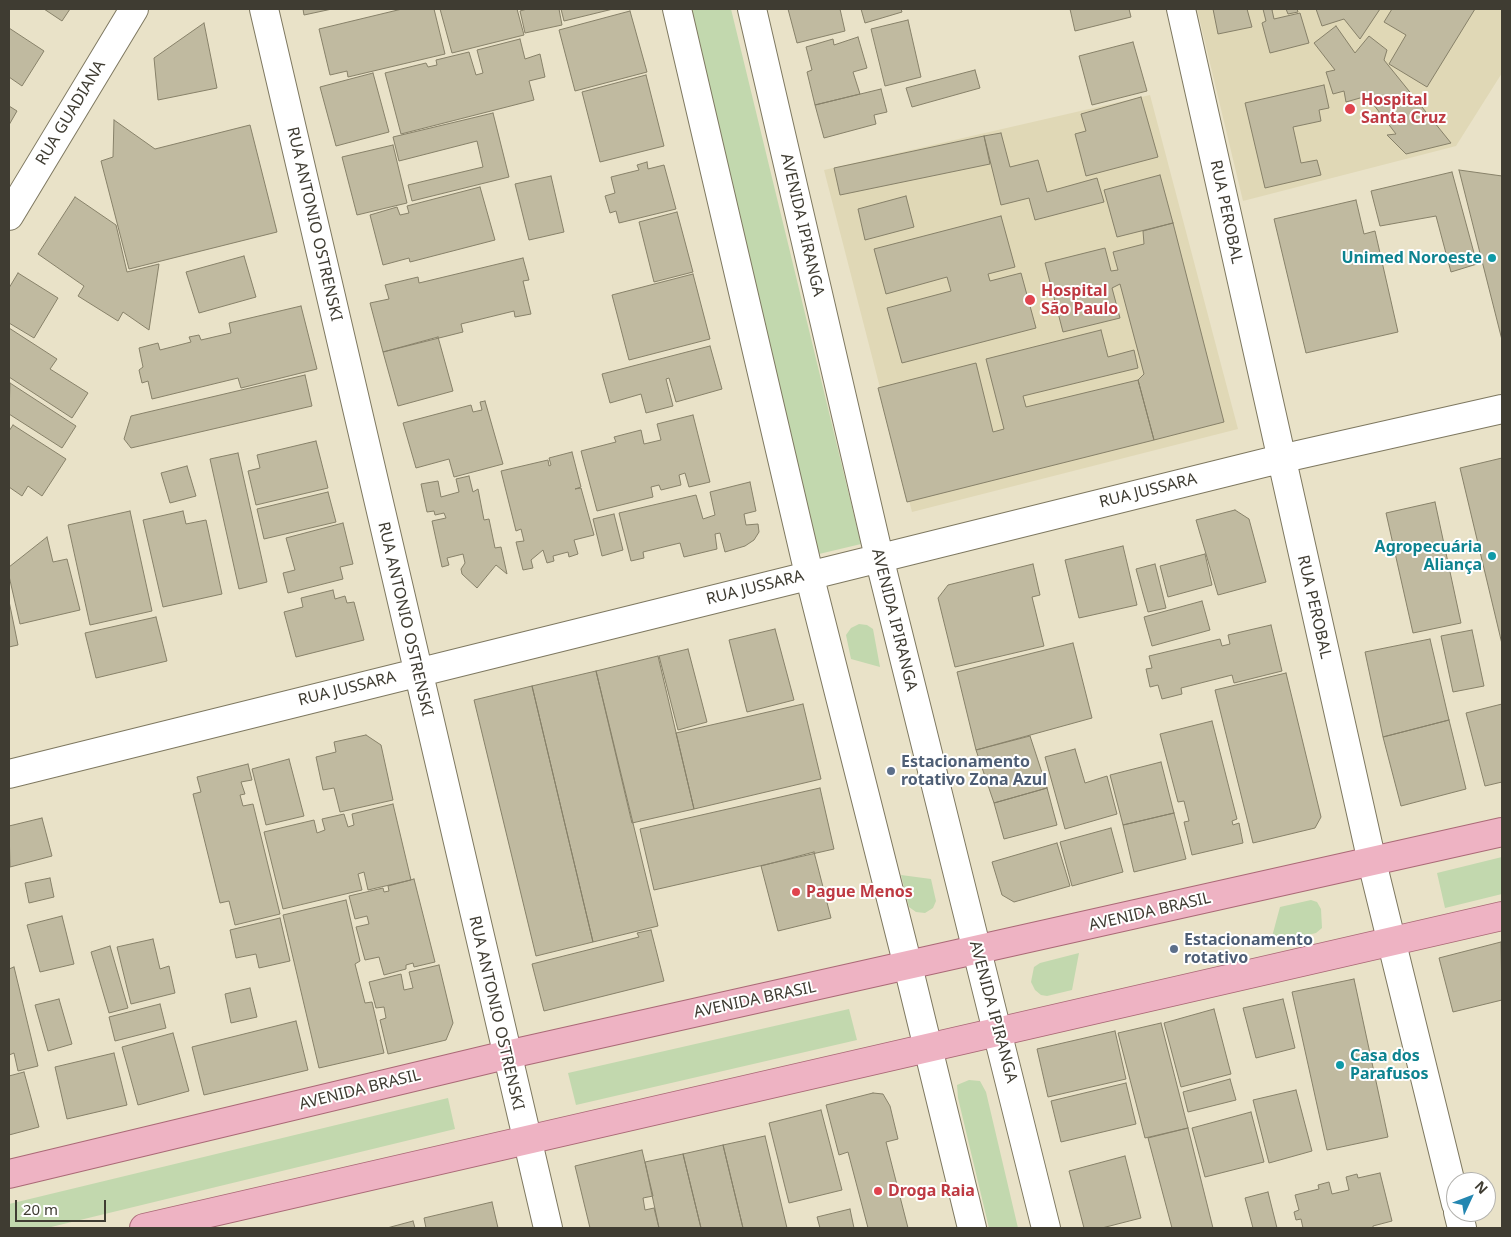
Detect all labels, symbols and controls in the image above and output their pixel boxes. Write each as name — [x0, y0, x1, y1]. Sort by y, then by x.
street label: RUA GUADIANA — [32, 57, 110, 169]
place label: Hospital Santa Cruz — [1361, 90, 1446, 128]
marker: Hospital Santa Cruz — [1343, 102, 1357, 116]
street label: RUA ANTONIO OSTRENSKI — [282, 125, 346, 323]
street label: AVENIDA IPIRANGA — [776, 152, 828, 298]
street label: RUA PEROBAL — [1206, 158, 1246, 266]
place label: Unimed Noroeste — [1341, 248, 1482, 268]
marker: Unimed Noroeste — [1486, 252, 1498, 264]
place label: Hospital São Paulo — [1041, 281, 1118, 319]
marker: Hospital São Paulo — [1023, 293, 1037, 307]
street label: RUA JUSSARA — [1097, 470, 1199, 512]
street label: RUA ANTONIO OSTRENSKI — [373, 520, 437, 718]
place label: Agropecuária Aliança — [1375, 537, 1482, 575]
street label: AVENIDA IPIRANGA — [867, 547, 921, 693]
marker: Agropecuária Aliança — [1486, 550, 1498, 562]
street label: RUA PEROBAL — [1293, 553, 1335, 661]
street label: RUA JUSSARA — [704, 567, 806, 609]
street label: RUA JUSSARA — [296, 668, 398, 710]
place label: Estacionamento rotativo Zona Azul — [901, 752, 1047, 790]
marker: Estacionamento rotativo Zona Azul — [885, 765, 897, 777]
place label: Pague Menos — [806, 882, 913, 902]
marker: Pague Menos — [790, 886, 802, 898]
street label: AVENIDA BRASIL — [1087, 889, 1213, 935]
street label: RUA ANTONIO OSTRENSKI — [464, 914, 528, 1112]
place label: Estacionamento rotativo — [1184, 930, 1313, 968]
street label: AVENIDA IPIRANGA — [965, 939, 1021, 1085]
marker: Estacionamento rotativo — [1168, 943, 1180, 955]
street label: AVENIDA BRASIL — [692, 978, 818, 1022]
place label: Casa dos Parafusos — [1350, 1046, 1429, 1084]
marker: Casa dos Parafusos — [1334, 1059, 1346, 1071]
street label: AVENIDA BRASIL — [297, 1066, 423, 1114]
north arrow — [1446, 1172, 1496, 1222]
text: N — [1471, 1176, 1492, 1198]
place label: Droga Raia — [888, 1181, 975, 1201]
marker: Droga Raia — [872, 1185, 884, 1197]
scale bar — [18, 1190, 109, 1222]
text: 20 m — [23, 1199, 58, 1219]

